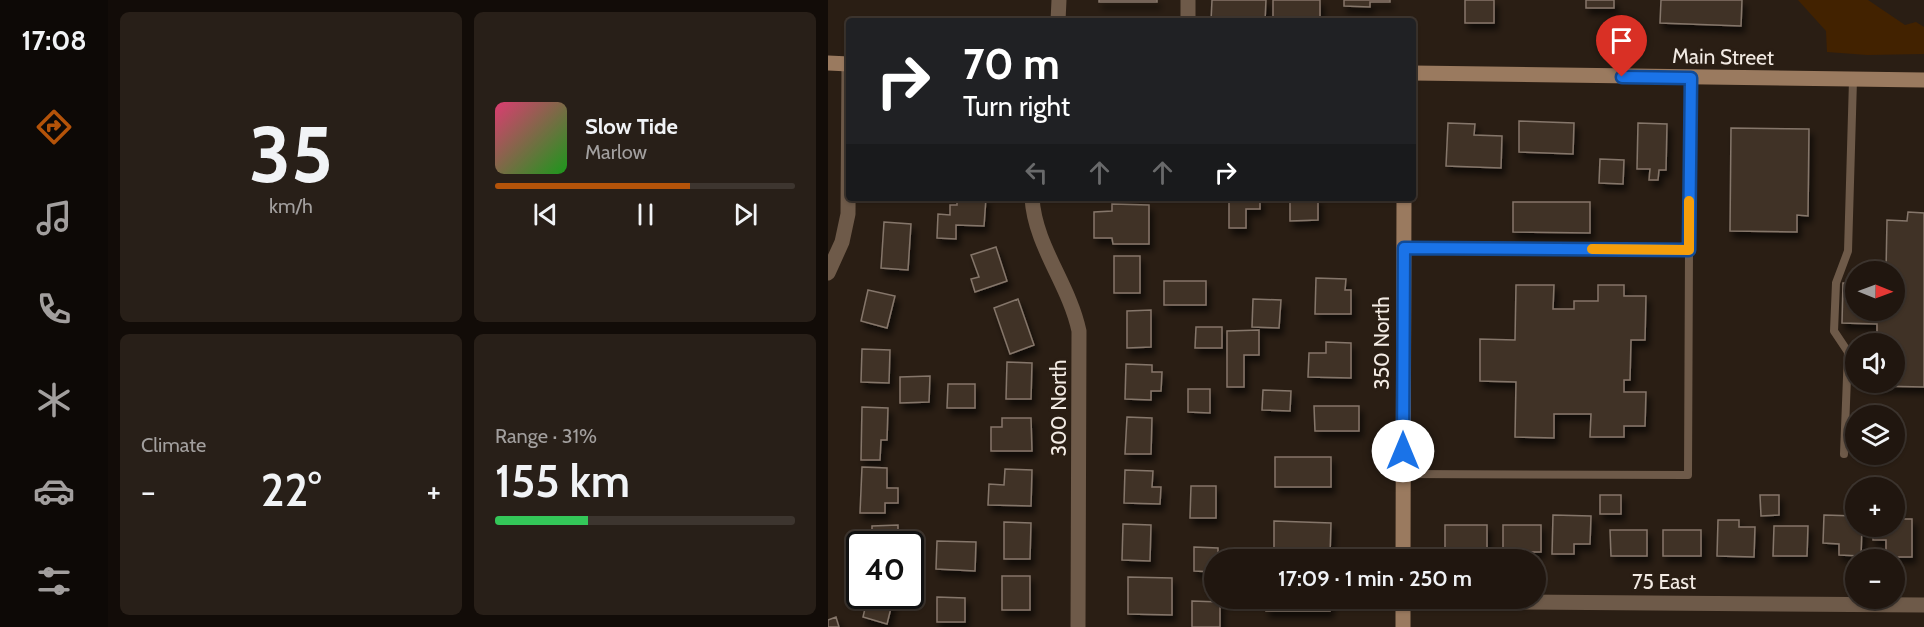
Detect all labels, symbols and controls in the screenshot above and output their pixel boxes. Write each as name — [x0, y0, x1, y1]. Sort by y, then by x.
pin — [1596, 15, 1647, 77]
text: 17:08 — [21, 24, 87, 57]
icon: arrive — [1605, 24, 1638, 57]
text: 70 m — [963, 38, 1060, 90]
icon: right — [864, 42, 942, 120]
street label: Main Street — [1672, 43, 1774, 70]
text: Turn right — [963, 90, 1070, 123]
icon: directions — [33, 106, 75, 148]
text: 35 — [249, 107, 333, 202]
text: Slow Tide — [585, 113, 678, 140]
text: Marlow — [585, 140, 647, 164]
icon: left — [1020, 156, 1053, 189]
icon: ahead — [1083, 156, 1116, 189]
icon: ahead — [1146, 156, 1179, 189]
icon: right — [1209, 156, 1242, 189]
text: km/h — [269, 194, 313, 218]
icon: music — [33, 197, 75, 239]
icon: previous — [529, 198, 562, 231]
icon: pause — [629, 198, 662, 231]
icon: next — [729, 198, 762, 231]
north arrow — [1845, 261, 1905, 321]
map controls — [1845, 261, 1905, 609]
icon: phone — [33, 288, 75, 330]
street label: 350 North — [1369, 296, 1394, 390]
button: sound — [1845, 333, 1905, 393]
street label: 300 North — [1046, 360, 1071, 456]
icon: climate — [33, 379, 75, 421]
button: layers — [1845, 405, 1905, 465]
position arrow — [1371, 419, 1435, 483]
text: Range · 31% — [495, 424, 597, 448]
text: Climate — [141, 433, 206, 457]
text: 155 km — [495, 454, 630, 508]
text: 22° — [261, 463, 321, 517]
icon: car — [33, 470, 75, 512]
text: − — [141, 471, 156, 511]
text: + — [426, 471, 441, 511]
button: + — [1845, 477, 1905, 537]
speed limit sign: 40 — [846, 531, 924, 609]
button: − — [1845, 549, 1905, 609]
icon: filters — [33, 560, 75, 602]
text: 17:09 · 1 min · 250 m — [1278, 565, 1472, 592]
street label: 75 East — [1632, 569, 1696, 594]

